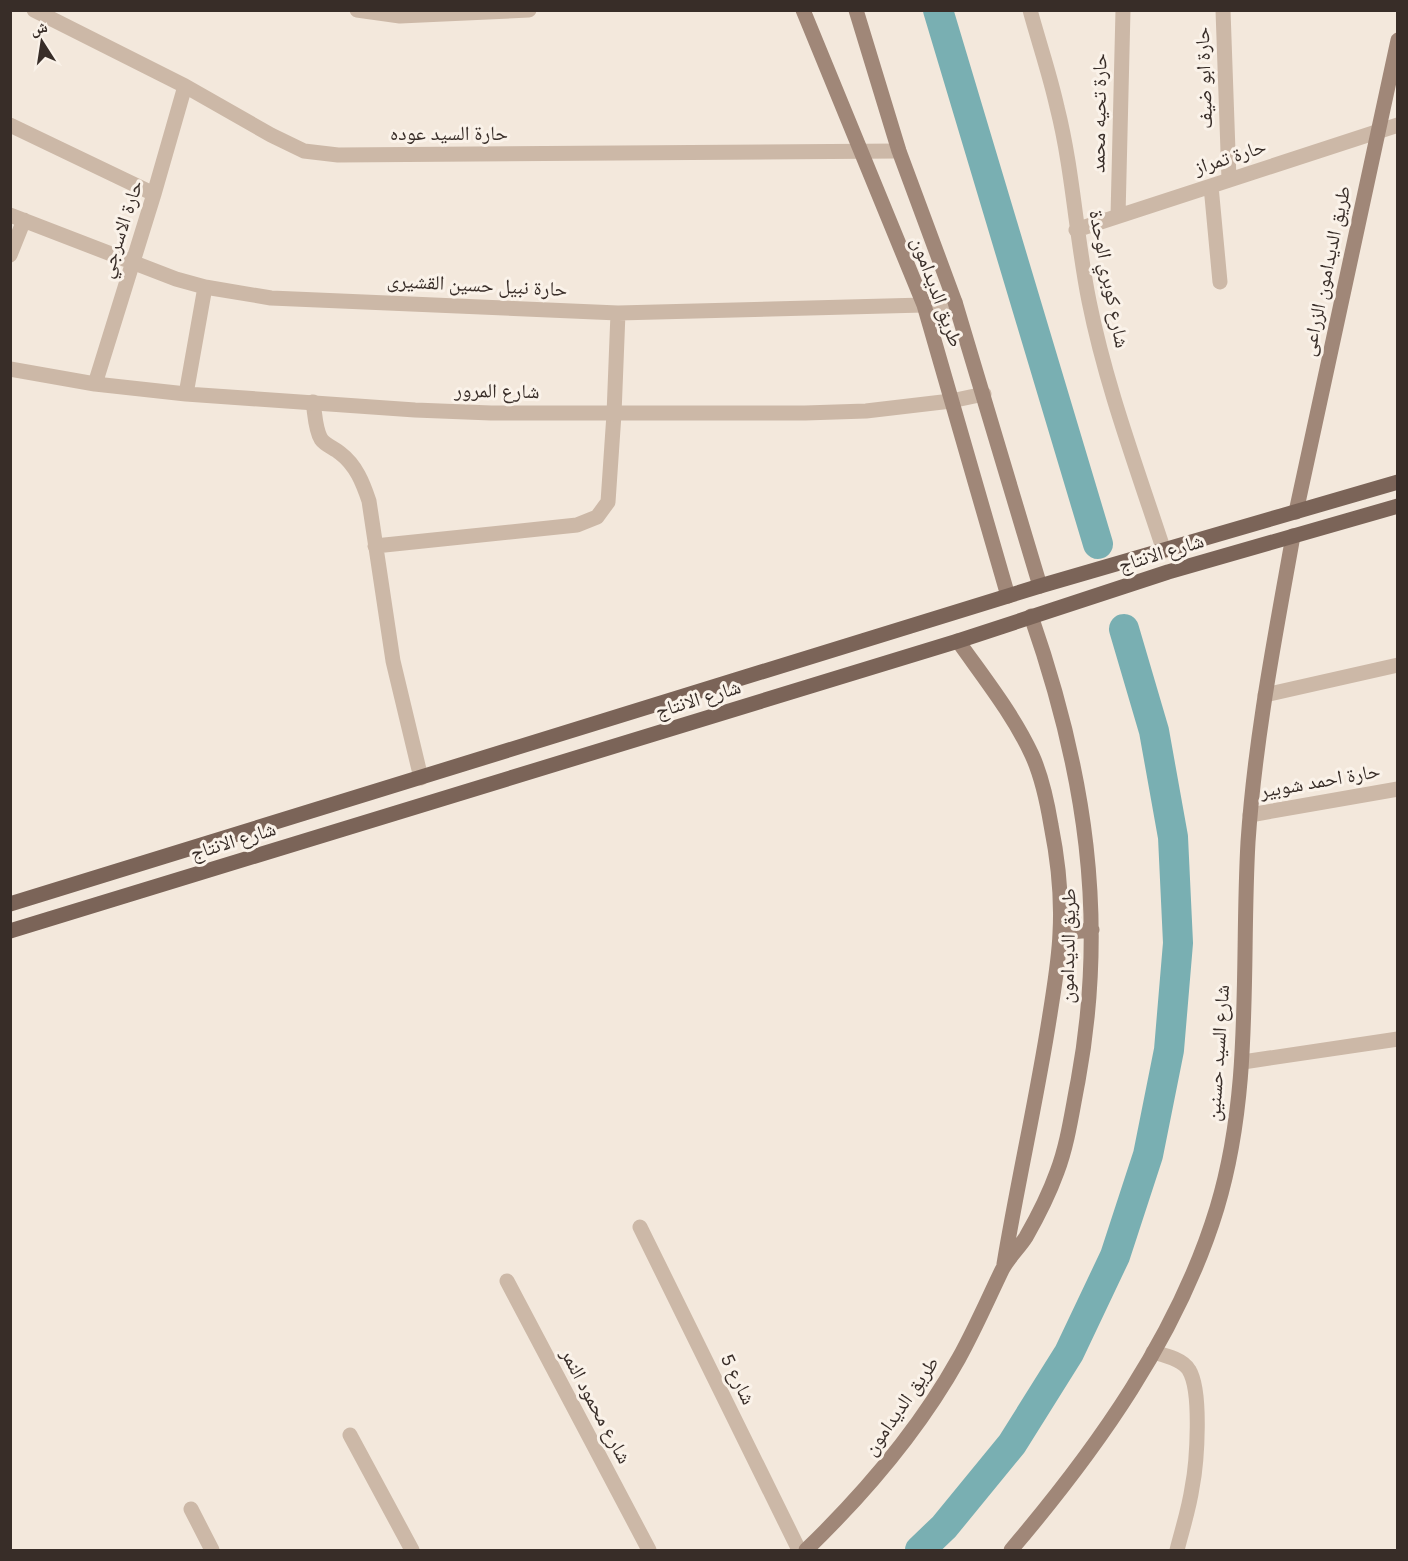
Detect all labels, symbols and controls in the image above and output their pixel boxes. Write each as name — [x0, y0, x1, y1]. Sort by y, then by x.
north arrow — [12, 12, 72, 72]
text: ش — [29, 17, 49, 39]
street label: حارة ابو ضيف — [1191, 26, 1217, 129]
street label: حارة تحيه محمد — [1086, 53, 1112, 173]
street label: حارة السيد عوده — [390, 122, 508, 145]
street label: حارة تمراز — [1190, 135, 1269, 180]
street label: حارة الاسرجي — [94, 177, 152, 282]
street label: طريق الديدامون الزراعى — [1297, 184, 1355, 358]
street label: شارع كوبري الوحدة — [1080, 208, 1134, 351]
street label: طريق الديدامون — [906, 234, 968, 350]
street label: حارة نبيل حسين القشيرى — [386, 269, 568, 301]
street label: شارع المرور — [453, 379, 540, 404]
street label: شارع الانتاج — [1115, 529, 1207, 578]
street label: شارع الانتاج — [652, 675, 744, 724]
street label: حارة احمد شوبير — [1257, 759, 1382, 803]
street label: شارع الانتاج — [187, 817, 279, 866]
street label: طريق الديدامون — [1055, 888, 1081, 1004]
street label: شارع السيد حسنين — [1202, 984, 1235, 1122]
street label: شارع محمود النمر — [555, 1344, 636, 1468]
street label: شارع 5 — [715, 1350, 760, 1409]
street label: طريق الديدامون — [858, 1352, 944, 1460]

